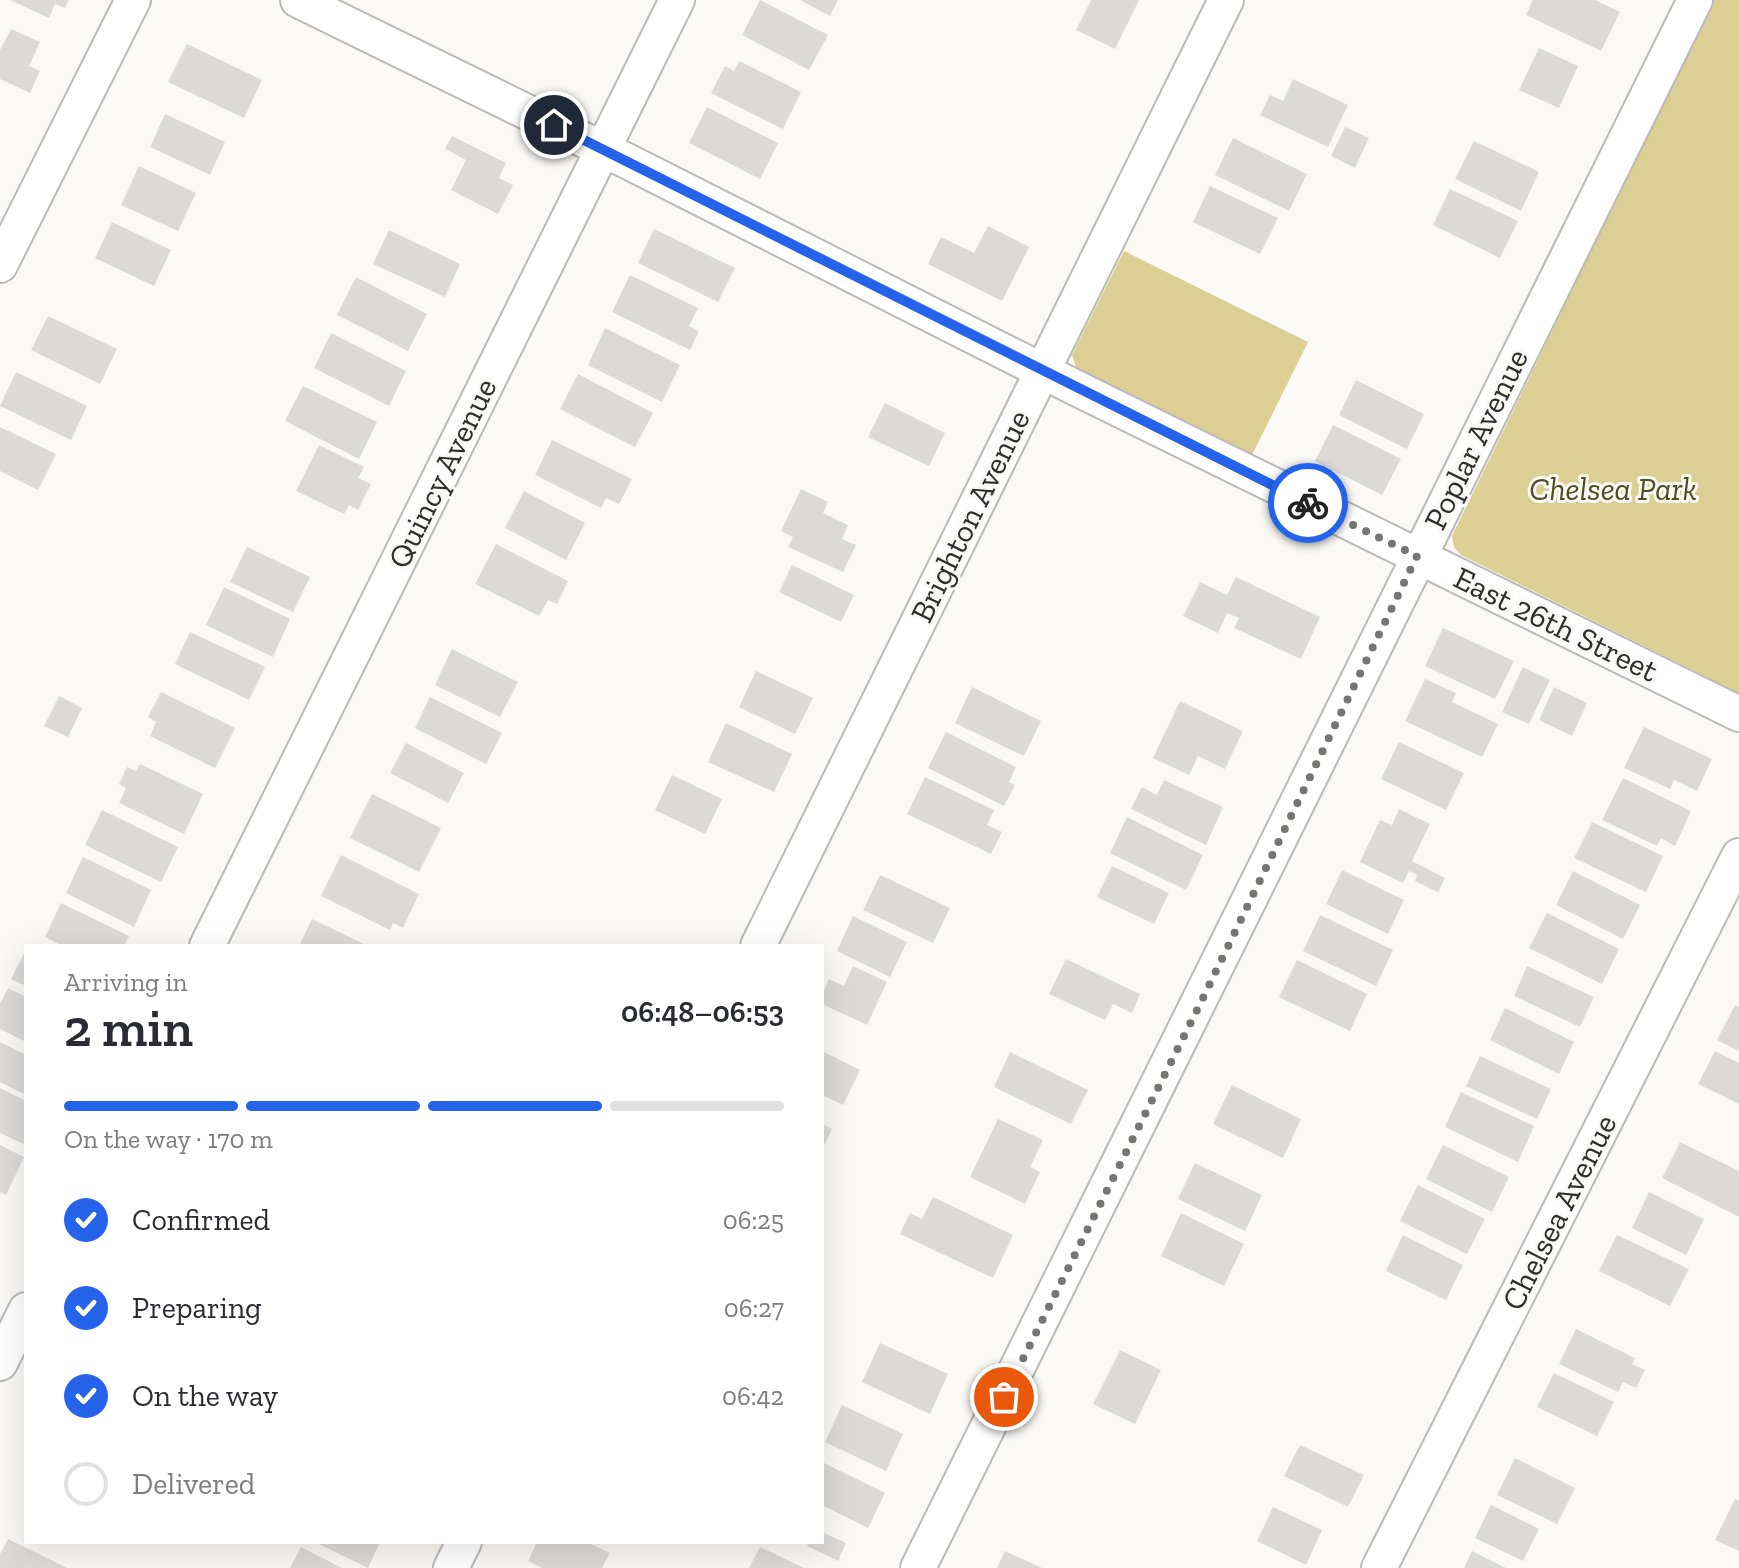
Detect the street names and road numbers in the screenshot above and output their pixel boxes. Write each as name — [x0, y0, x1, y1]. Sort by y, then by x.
street label: Poplar Avenue — [1416, 342, 1536, 536]
street label: Quincy Avenue — [380, 372, 504, 574]
street label: Brighton Avenue — [902, 404, 1038, 628]
street label: East 26th Street — [1448, 558, 1664, 690]
street label: Chelsea Avenue — [1493, 1108, 1625, 1316]

